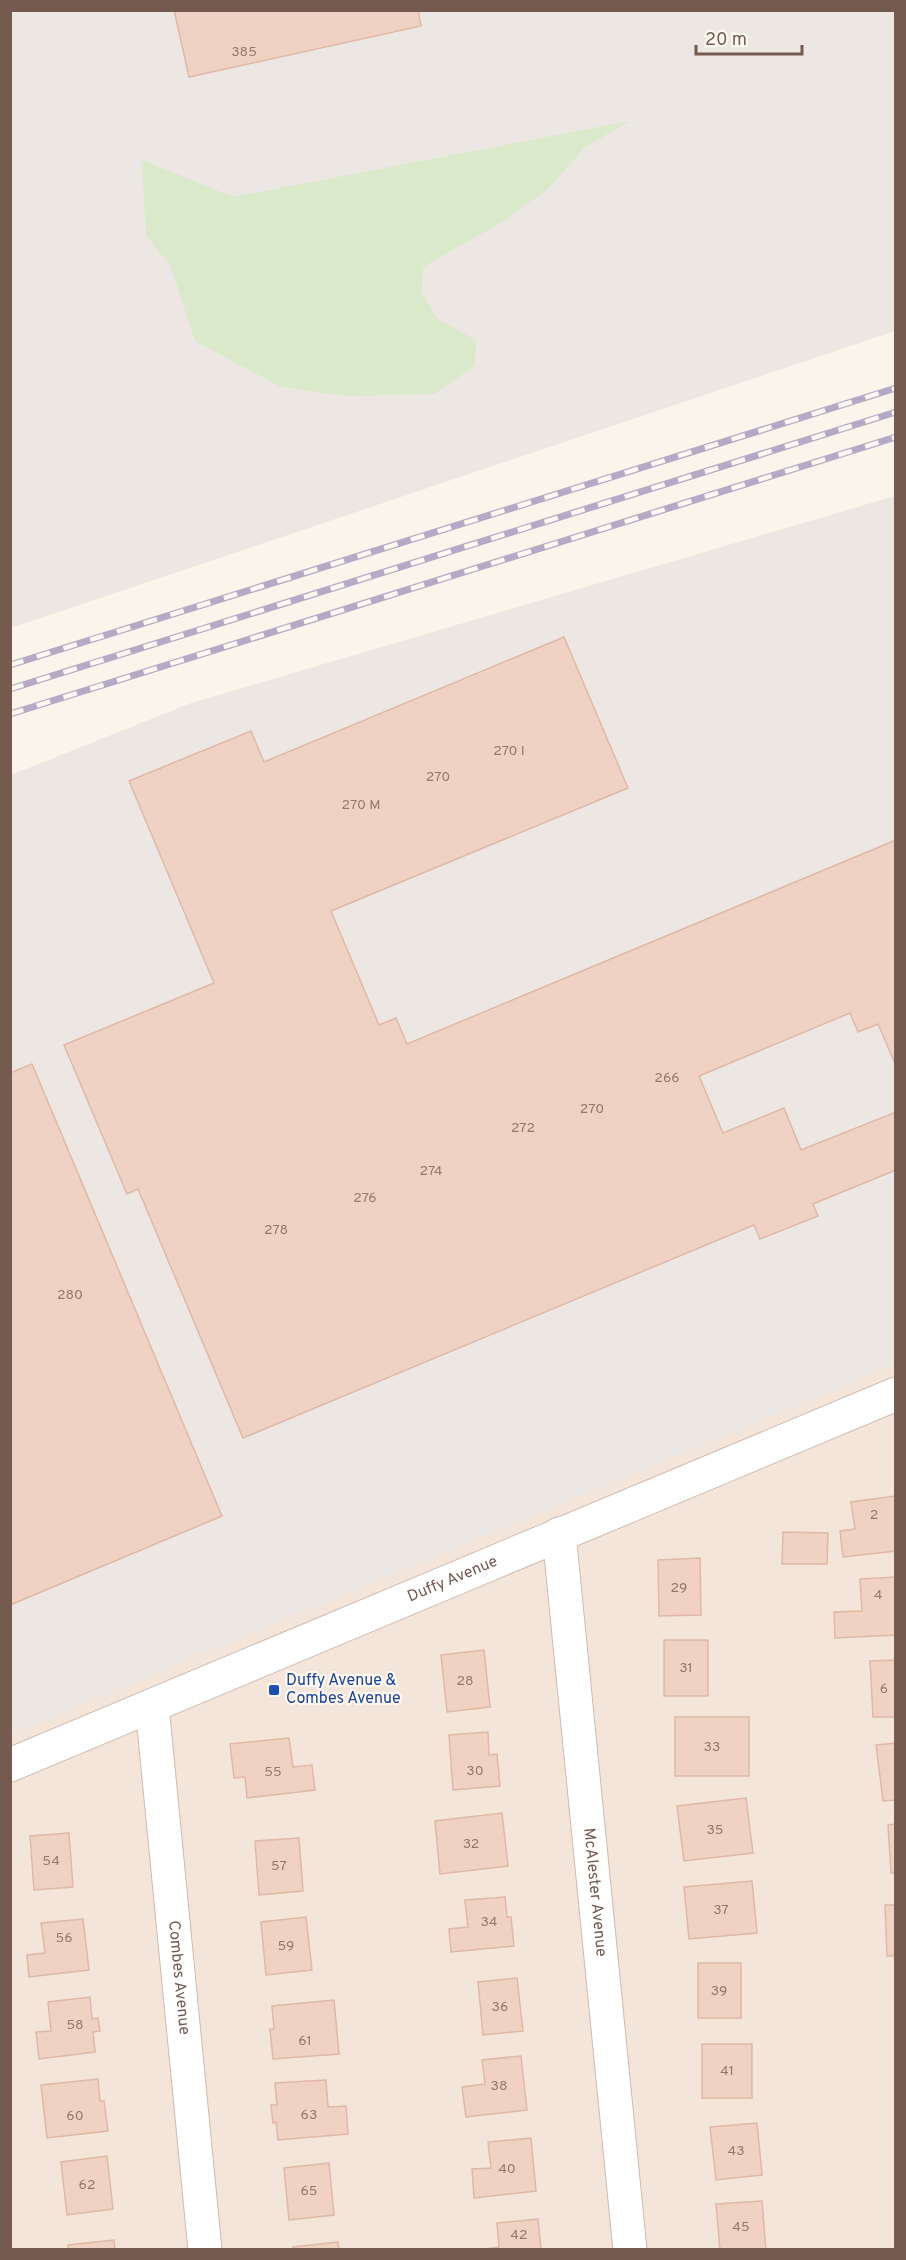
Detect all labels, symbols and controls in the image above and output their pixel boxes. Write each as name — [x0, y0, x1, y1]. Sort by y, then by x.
scale bar — [696, 18, 802, 56]
text: 20 m — [705, 29, 747, 52]
house number: 385 — [231, 44, 257, 61]
house number: 270 I — [493, 743, 525, 760]
house number: 270 — [426, 769, 450, 786]
house number: 270 M — [342, 797, 380, 814]
house number: 266 — [654, 1070, 680, 1087]
house number: 270 — [580, 1101, 604, 1118]
house number: 272 — [511, 1120, 535, 1137]
house number: 274 — [419, 1163, 443, 1180]
house number: 276 — [353, 1190, 377, 1207]
house number: 278 — [264, 1222, 288, 1239]
house number: 280 — [57, 1287, 83, 1304]
house number: 2 — [870, 1507, 878, 1524]
street label: Duffy Avenue — [405, 1552, 501, 1607]
house number: 29 — [671, 1580, 687, 1597]
house number: 4 — [874, 1587, 882, 1604]
house number: 31 — [679, 1660, 693, 1677]
place label: Duffy Avenue & Combes Avenue — [286, 1671, 401, 1709]
house number: 28 — [456, 1673, 474, 1690]
house number: 6 — [880, 1681, 888, 1698]
marker: Duffy Avenue & Combes Avenue — [267, 1683, 281, 1697]
house number: 33 — [704, 1739, 720, 1756]
house number: 30 — [466, 1763, 484, 1780]
house number: 55 — [264, 1764, 282, 1781]
house number: 35 — [706, 1822, 724, 1839]
street label: McAlester Avenue — [578, 1827, 611, 1958]
house number: 32 — [463, 1836, 479, 1853]
house number: 54 — [42, 1853, 60, 1870]
house number: 57 — [271, 1858, 287, 1875]
house number: 37 — [713, 1902, 729, 1919]
house number: 34 — [480, 1914, 498, 1931]
street label: Combes Avenue — [163, 1920, 194, 2036]
house number: 56 — [55, 1930, 73, 1947]
house number: 59 — [278, 1938, 294, 1955]
house number: 39 — [711, 1983, 727, 2000]
house number: 36 — [492, 1999, 508, 2016]
house number: 58 — [66, 2017, 84, 2034]
house number: 61 — [298, 2033, 312, 2050]
house number: 41 — [720, 2063, 734, 2080]
house number: 38 — [491, 2078, 507, 2095]
house number: 63 — [301, 2107, 317, 2124]
house number: 60 — [66, 2108, 84, 2125]
house number: 43 — [727, 2143, 745, 2160]
house number: 40 — [498, 2161, 516, 2178]
house number: 62 — [79, 2177, 95, 2194]
house number: 65 — [300, 2183, 318, 2200]
house number: 45 — [732, 2219, 750, 2236]
house number: 42 — [510, 2227, 528, 2244]

